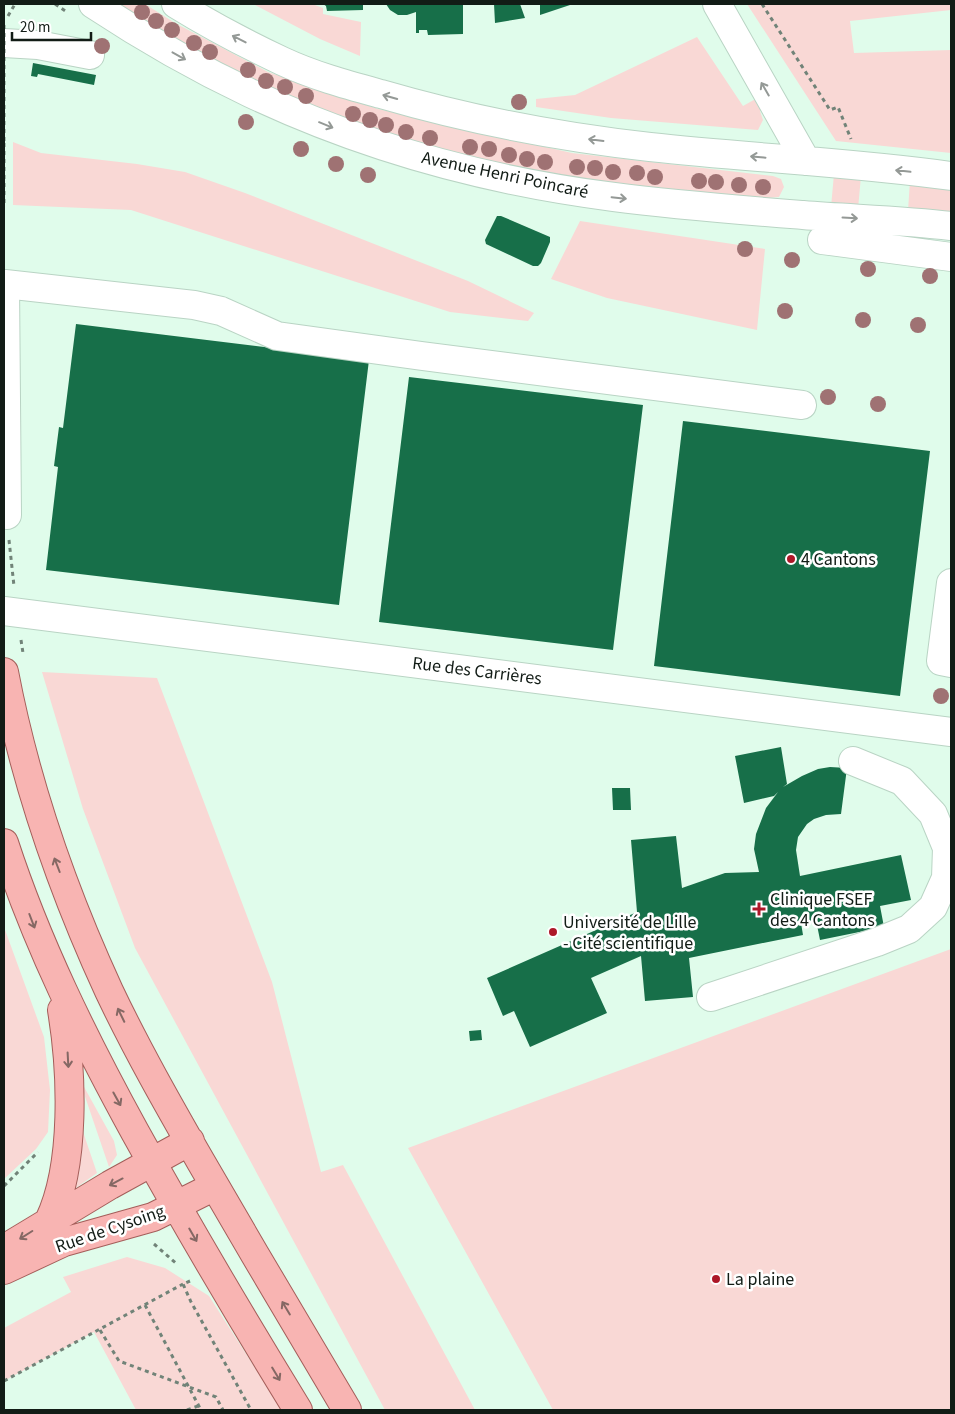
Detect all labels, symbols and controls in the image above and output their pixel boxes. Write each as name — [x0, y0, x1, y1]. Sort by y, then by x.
scale bar — [12, 10, 91, 42]
text: 20 m — [20, 17, 50, 38]
one-way arrow — [232, 34, 247, 43]
one-way arrow — [172, 52, 186, 62]
one-way arrow — [760, 81, 770, 96]
one-way arrow — [383, 91, 399, 101]
one-way arrow — [318, 121, 333, 131]
one-way arrow — [588, 135, 604, 145]
street label: Avenue Henri Poincaré — [419, 145, 591, 205]
one-way arrow — [750, 152, 766, 162]
one-way arrow — [895, 166, 911, 176]
one-way arrow — [611, 193, 627, 203]
one-way arrow — [842, 213, 858, 222]
place label: 4 Cantons — [801, 547, 876, 572]
marker: 4 Cantons — [785, 553, 797, 565]
street label: Rue des Carrières — [411, 651, 543, 691]
one-way arrow — [52, 858, 62, 873]
place label: Clinique FSEF des 4 Cantons — [770, 887, 875, 933]
marker: Clinique FSEF des 4 Cantons — [752, 902, 766, 916]
place label: Université de Lille ‐ Cité scientifique — [563, 910, 697, 956]
one-way arrow — [28, 913, 37, 929]
marker: Université de Lille ‐ Cité scientifique — [547, 926, 559, 938]
one-way arrow — [116, 1007, 126, 1022]
one-way arrow — [63, 1051, 73, 1067]
one-way arrow — [112, 1091, 122, 1105]
one-way arrow — [109, 1177, 124, 1187]
street label: Rue de Cysoing — [52, 1199, 168, 1259]
one-way arrow — [189, 1227, 199, 1241]
one-way arrow — [20, 1230, 34, 1240]
place label: La plaine — [726, 1267, 794, 1292]
marker: La plaine — [710, 1273, 722, 1285]
one-way arrow — [281, 1302, 291, 1316]
one-way arrow — [272, 1367, 282, 1381]

